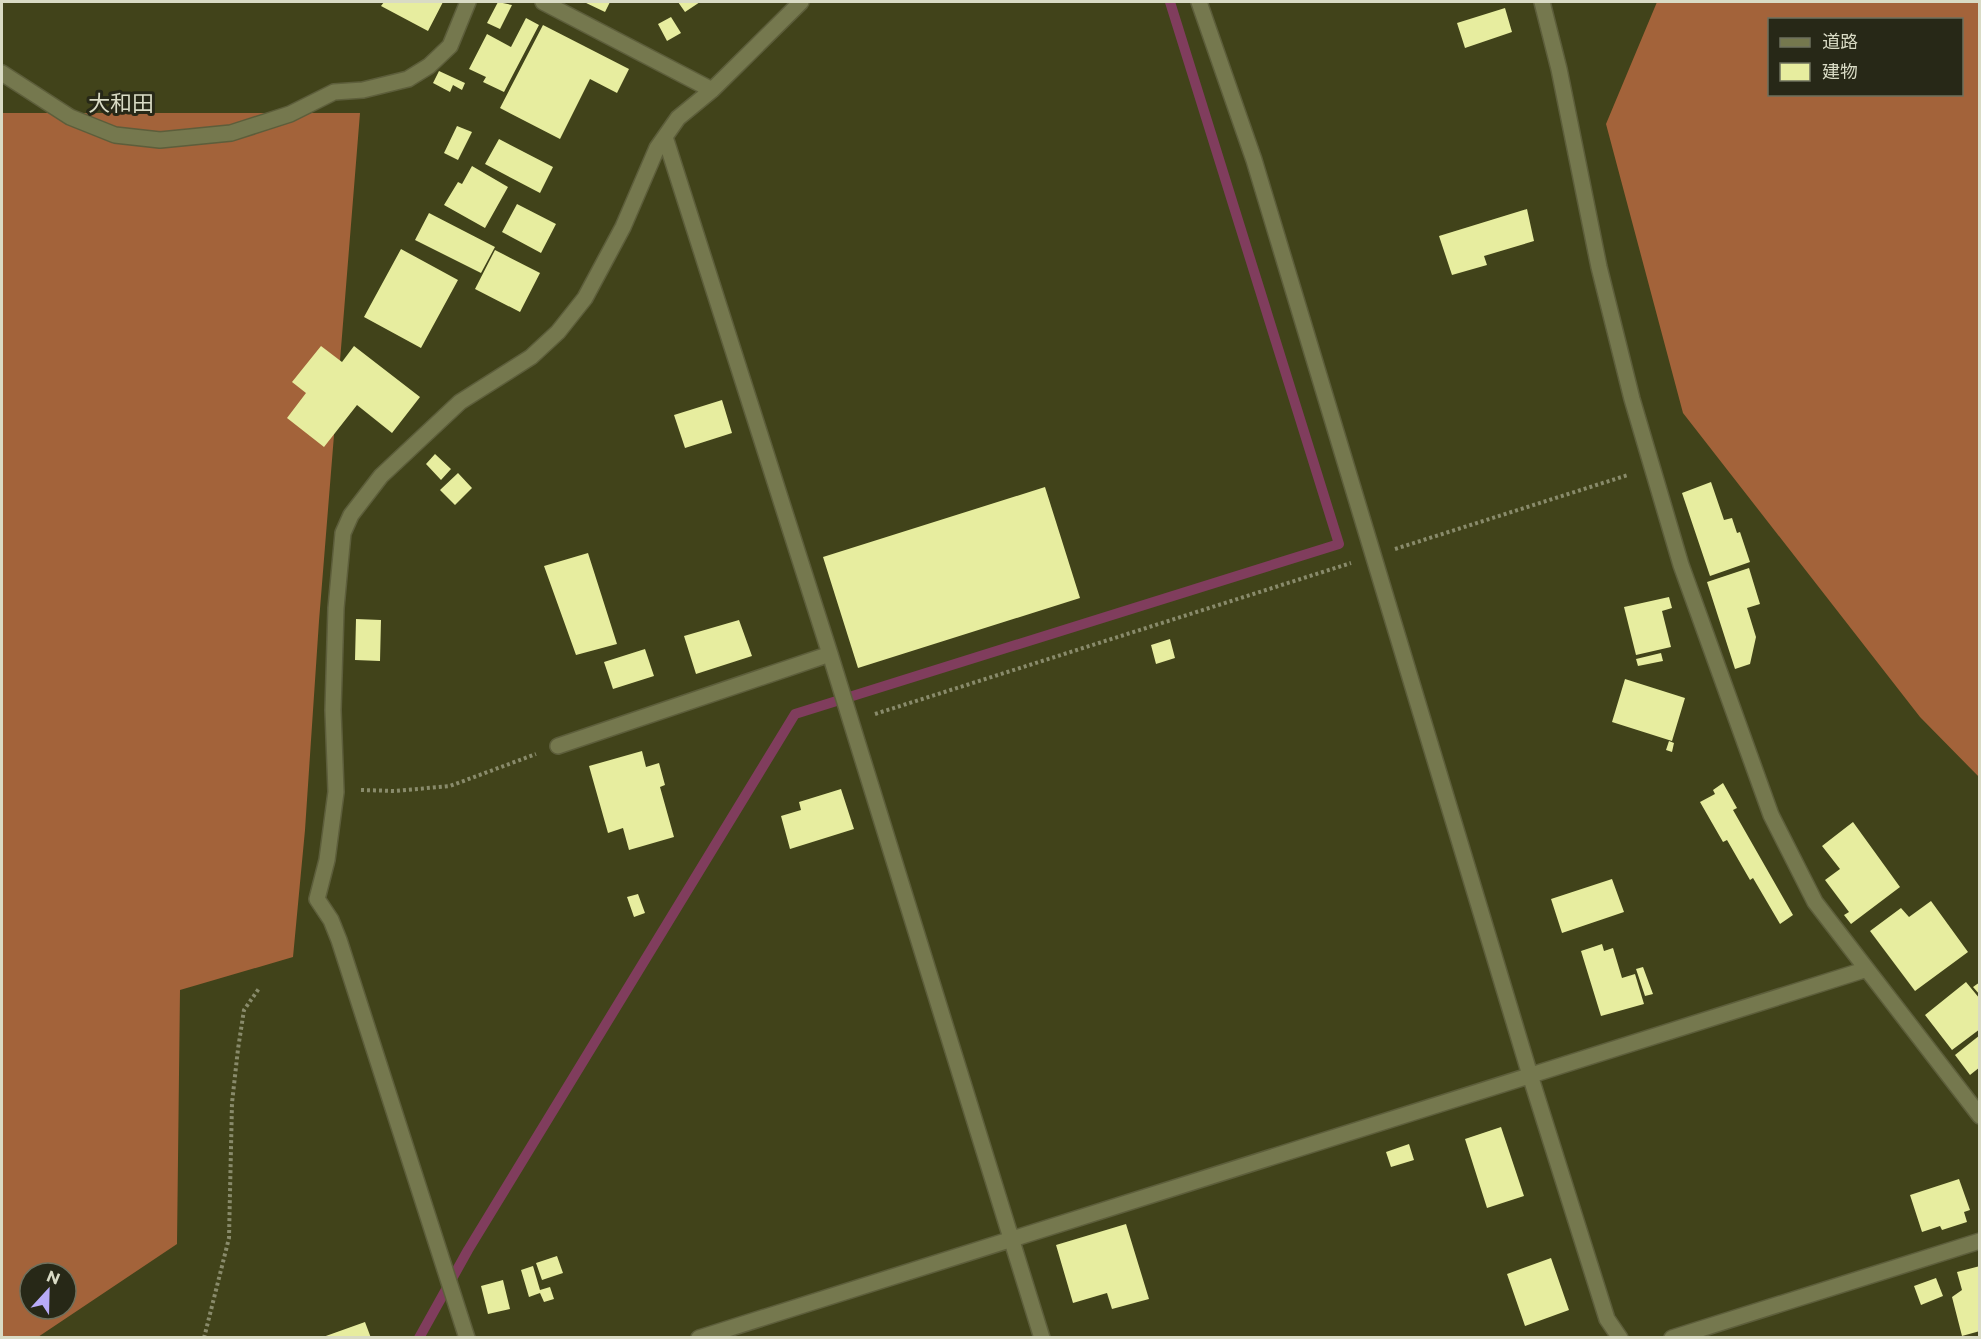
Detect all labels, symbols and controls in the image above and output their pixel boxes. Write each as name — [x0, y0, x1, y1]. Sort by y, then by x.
legend — [1768, 18, 1963, 96]
text: 道路 — [1822, 31, 1858, 53]
text: 建物 — [1822, 61, 1858, 83]
district label: 大和田 — [88, 90, 154, 117]
north arrow — [18, 1261, 78, 1321]
text: N — [44, 1266, 63, 1289]

